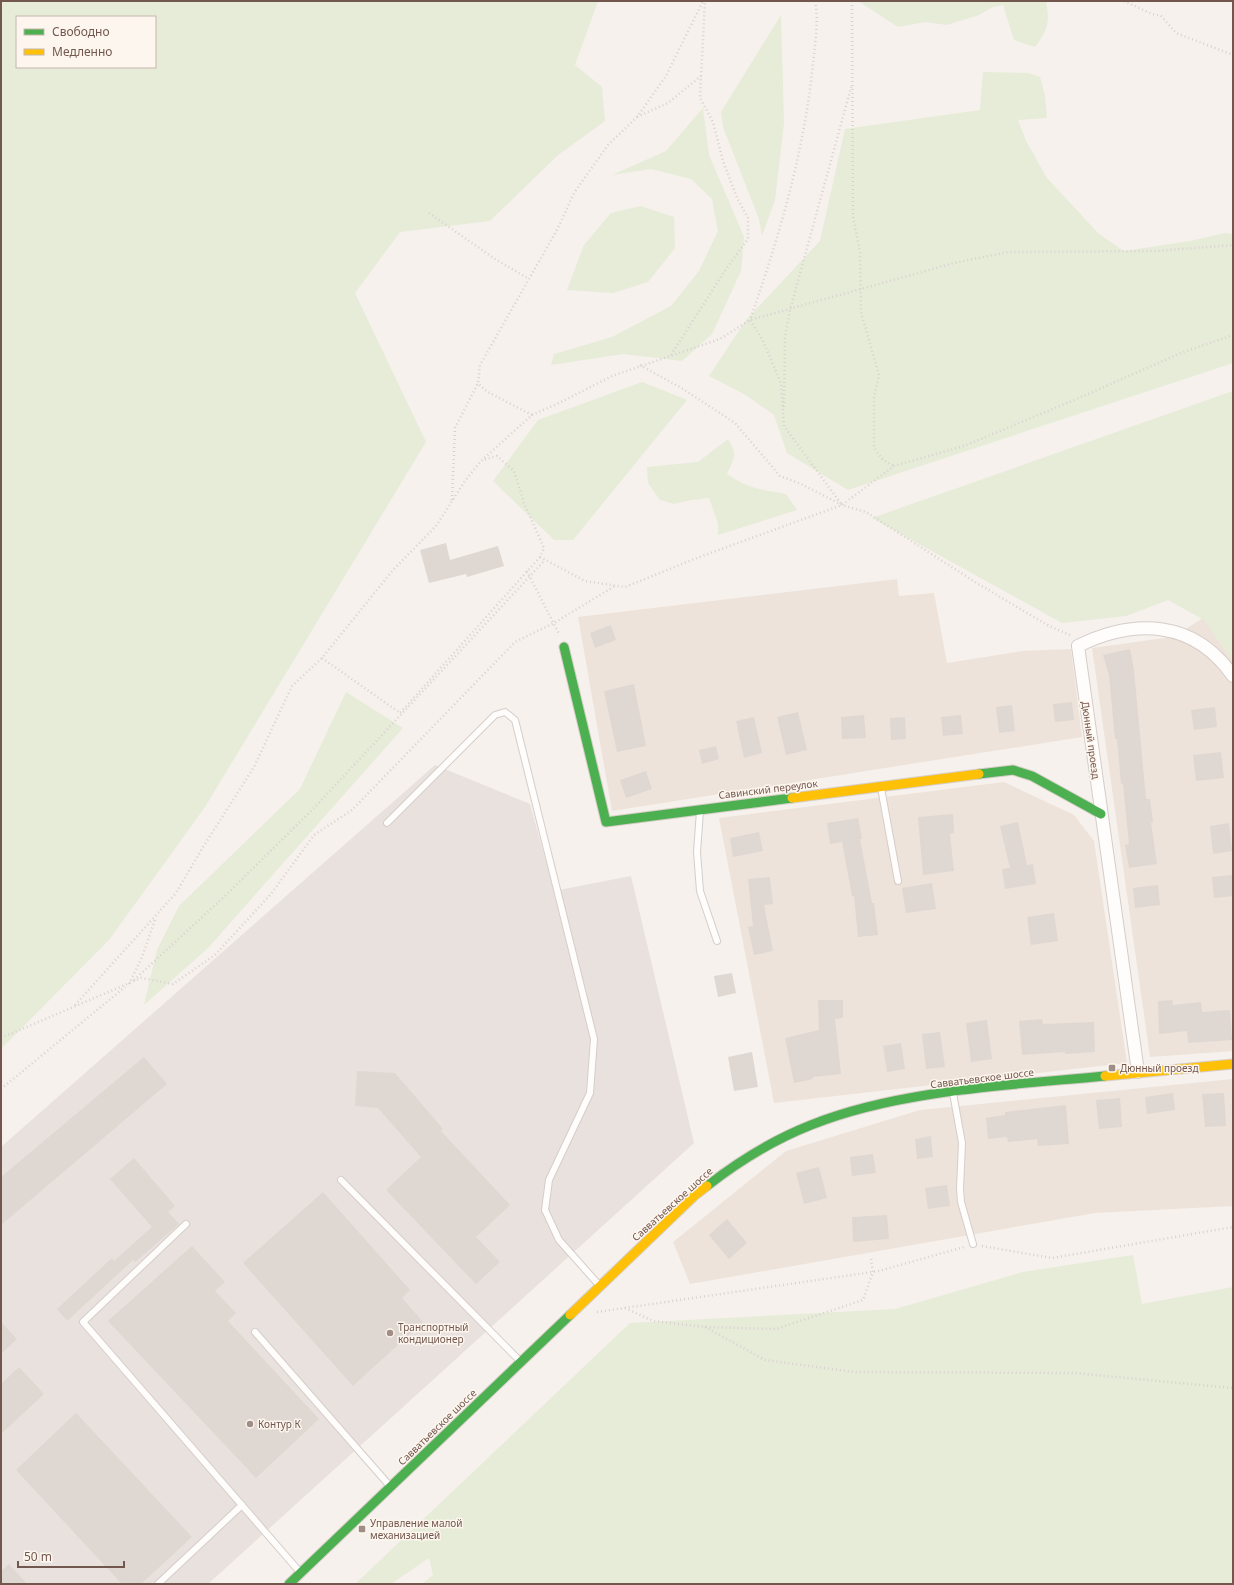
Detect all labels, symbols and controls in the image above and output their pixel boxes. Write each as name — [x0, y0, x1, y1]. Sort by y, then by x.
legend — [16, 16, 156, 68]
text: Свободно — [52, 23, 110, 40]
text: Медленно — [52, 43, 112, 60]
street label: Дюнный проезд — [1079, 700, 1103, 780]
street label: Савинский переулок — [718, 776, 819, 802]
place label: Дюнный проезд — [1120, 1061, 1199, 1075]
marker: Дюнный проезд — [1107, 1063, 1117, 1073]
street label: Савватьевское шоссе — [929, 1065, 1035, 1091]
street label: Савватьевское шоссе — [629, 1164, 716, 1244]
place label: Транспортный кондиционер — [398, 1320, 469, 1346]
marker: Транспортный кондиционер — [385, 1328, 395, 1338]
street label: Савватьевское шоссе — [395, 1385, 480, 1468]
place label: Контур К — [258, 1417, 302, 1431]
marker: Контур К — [245, 1419, 255, 1429]
place label: Управление малой механизацией — [370, 1516, 463, 1542]
marker: Управление малой механизацией — [357, 1524, 367, 1534]
scale bar — [18, 1543, 124, 1569]
text: 50 m — [24, 1548, 52, 1565]

